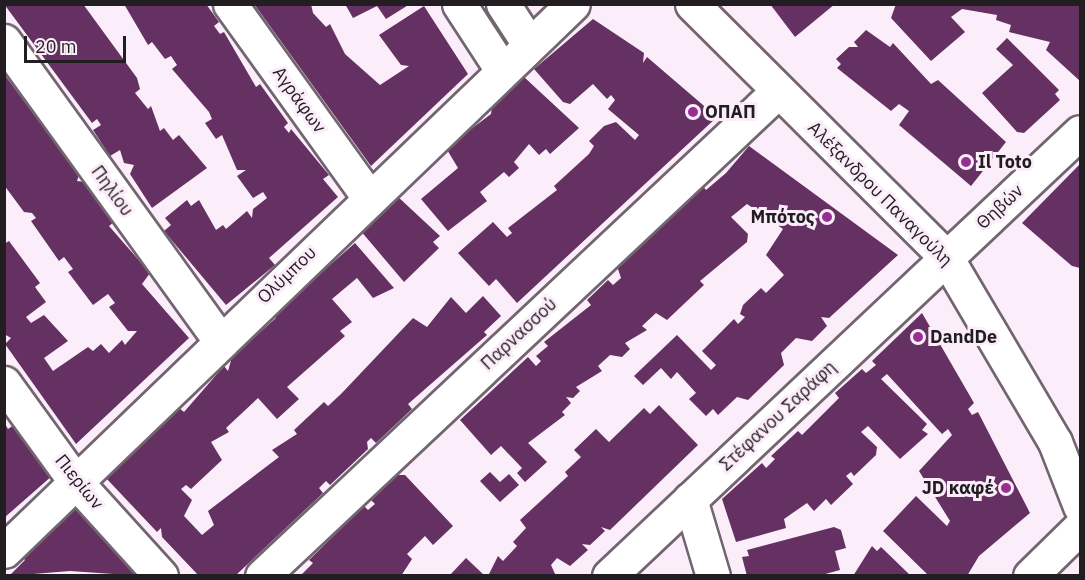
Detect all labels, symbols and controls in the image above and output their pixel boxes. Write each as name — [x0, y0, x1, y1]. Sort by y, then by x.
scale bar — [27, 24, 129, 62]
text: 20 m — [35, 35, 77, 58]
street label: Αγράφων — [268, 63, 330, 137]
place label: ΟΠΑΠ — [705, 101, 756, 123]
marker: ΟΠΑΠ — [686, 105, 700, 119]
street label: Αλέξανδρου Παναγούλη — [803, 117, 957, 271]
place label: Il Toto — [978, 151, 1032, 173]
marker: Il Toto — [959, 155, 973, 169]
street label: Πηλίου — [86, 161, 138, 221]
street label: Θηβών — [972, 180, 1028, 234]
place label: Μπότος — [751, 206, 815, 228]
marker: Μπότος — [820, 210, 834, 224]
street label: Ολύμπου — [253, 242, 321, 308]
street label: Παρνασσού — [477, 293, 561, 375]
place label: DandDe — [930, 326, 997, 348]
marker: DandDe — [911, 330, 925, 344]
street label: Στέφανου Σαράφη — [715, 356, 841, 476]
street label: Πιερίων — [50, 450, 108, 514]
place label: JD καφέ — [922, 477, 994, 499]
marker: JD καφέ — [999, 481, 1013, 495]

